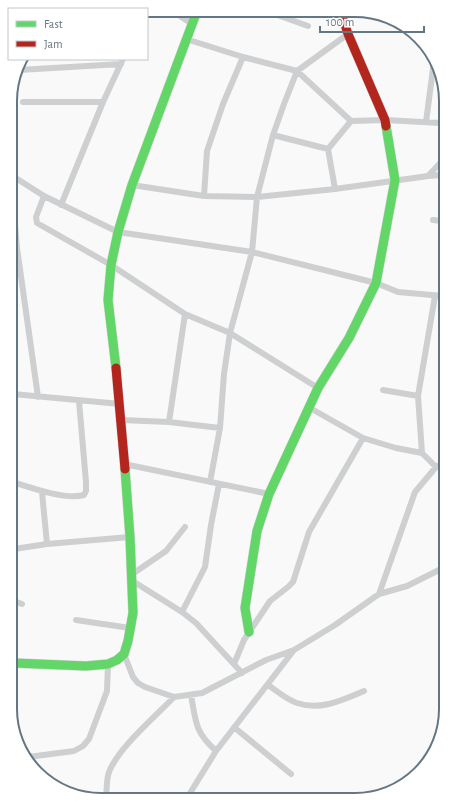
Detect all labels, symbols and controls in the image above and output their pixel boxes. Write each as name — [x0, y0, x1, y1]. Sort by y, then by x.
legend — [8, 8, 148, 60]
scale bar — [320, 8, 424, 34]
text: 100 m — [326, 16, 354, 28]
text: Fast — [44, 18, 63, 30]
text: Jam — [44, 38, 63, 50]

